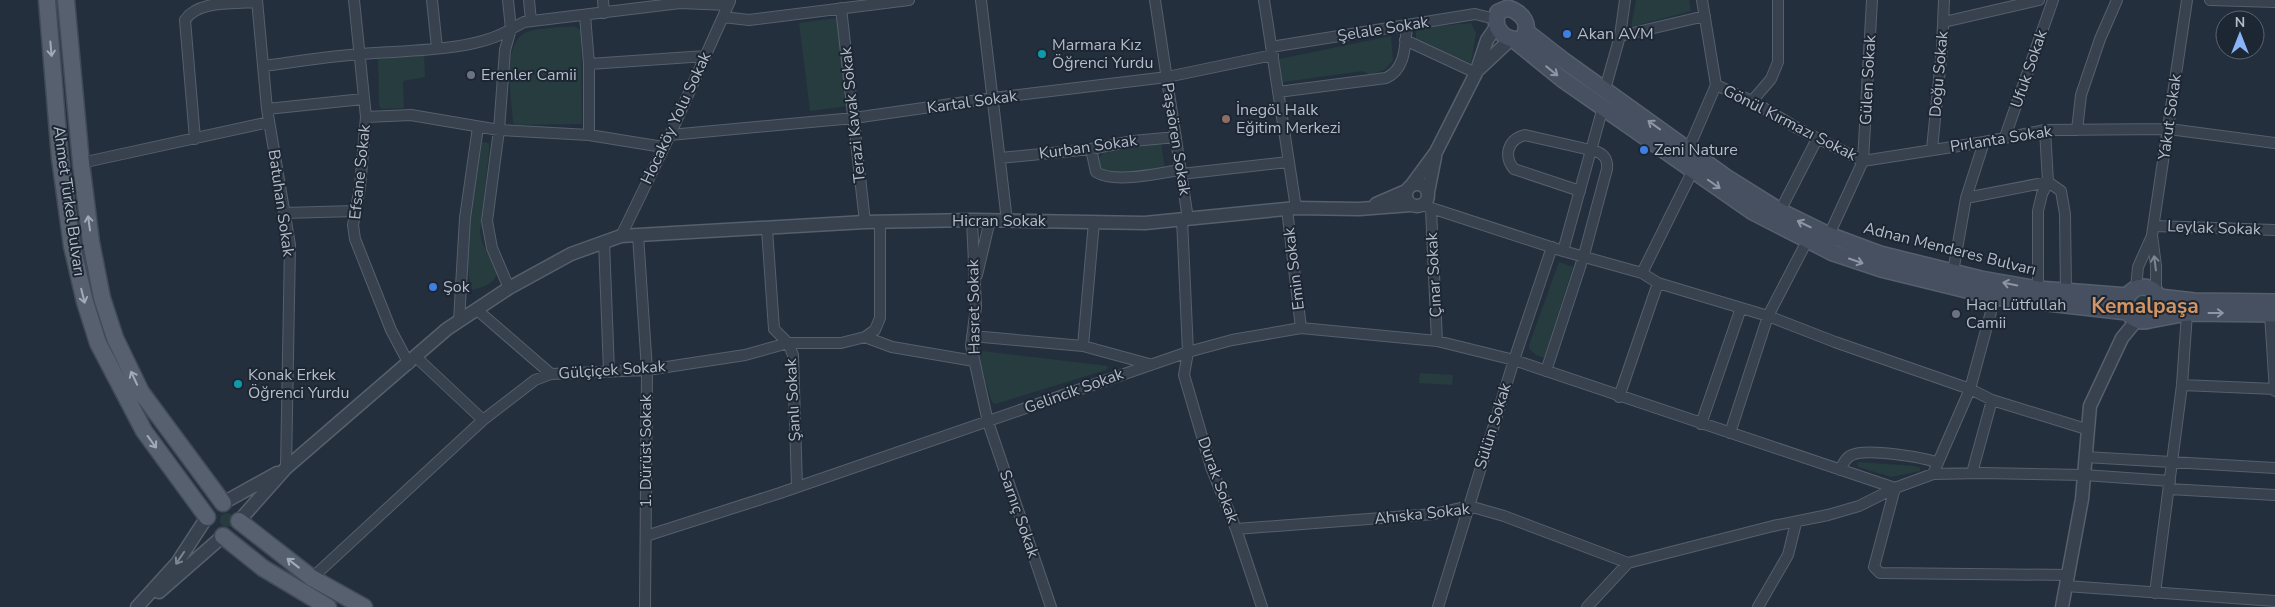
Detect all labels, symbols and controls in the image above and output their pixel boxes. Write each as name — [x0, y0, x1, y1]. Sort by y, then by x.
north arrow — [2215, 10, 2265, 60]
street label: Şelale Sokak — [1336, 11, 1431, 47]
text: N — [2235, 13, 2245, 32]
place label: Akan AVM — [1577, 23, 1654, 45]
street label: Ufuk Sokak — [2005, 26, 2053, 111]
marker: Akan AVM — [1561, 28, 1573, 40]
street label: Doğu Sokak — [1924, 29, 1954, 118]
street label: Gülen Sokak — [1855, 33, 1881, 126]
place label: Marmara Kız Öğrenci Yurdu — [1052, 34, 1153, 74]
one-way arrow — [46, 40, 56, 56]
street label: Terazi Kavak Sokak — [835, 45, 871, 184]
street label: Hocaköy Yolu Sokak — [636, 47, 717, 188]
marker: Marmara Kız Öğrenci Yurdu — [1036, 48, 1048, 60]
place label: Erenler Camii — [481, 64, 577, 86]
one-way arrow — [1545, 66, 1559, 76]
marker: Erenler Camii — [465, 69, 477, 81]
street label: Yakut Sokak — [2153, 72, 2187, 162]
street label: Gönül Kırmazı Sokak — [1719, 80, 1862, 167]
street label: Paşaören Sokak — [1156, 81, 1196, 198]
street label: Kartal Sokak — [926, 85, 1019, 119]
place label: İnegöl Halk Eğitim Merkezi — [1236, 99, 1341, 139]
marker: İnegöl Halk Eğitim Merkezi — [1220, 113, 1232, 125]
one-way arrow — [1647, 120, 1661, 130]
street label: Pırlanta Sokak — [1948, 120, 2055, 158]
street label: Efsane Sokak — [344, 122, 376, 221]
street label: Ahmet Türkel Bulvarı — [48, 125, 90, 277]
street label: Kurban Sokak — [1038, 129, 1139, 165]
place label: Zeni Nature — [1654, 139, 1738, 161]
marker: Zeni Nature — [1638, 144, 1650, 156]
street label: Batuhan Sokak — [263, 148, 300, 259]
one-way arrow — [1706, 179, 1720, 189]
street label: Hicran Sokak — [952, 210, 1047, 232]
street label: Leylak Sokak — [2167, 215, 2262, 241]
one-way arrow — [83, 216, 93, 232]
street label: Adnan Menderes Bulvarı — [1861, 217, 2039, 281]
one-way arrow — [1797, 218, 1812, 228]
street label: Emin Sokak — [1278, 225, 1310, 312]
street label: Çınar Sokak — [1421, 231, 1447, 318]
one-way arrow — [2150, 256, 2160, 272]
one-way arrow — [1848, 257, 1863, 266]
street label: Hasret Sokak — [962, 258, 986, 355]
place label: Şok — [443, 276, 471, 298]
one-way arrow — [2002, 278, 2018, 288]
marker: Şok — [427, 281, 439, 293]
one-way arrow — [79, 288, 88, 304]
district label: Kemalpaşa — [2091, 292, 2199, 320]
place label: Hacı Lütfullah Camii — [1966, 294, 2066, 334]
marker: Hacı Lütfullah Camii — [1950, 308, 1962, 320]
one-way arrow — [2208, 308, 2224, 318]
street label: Gülçiçek Sokak — [558, 355, 667, 385]
street label: Şanlı Sokak — [780, 357, 806, 442]
street label: Gelincik Sokak — [1021, 363, 1128, 419]
place label: Konak Erkek Öğrenci Yurdu — [248, 364, 349, 404]
one-way arrow — [129, 371, 139, 386]
marker: Konak Erkek Öğrenci Yurdu — [232, 378, 244, 390]
street label: Sülün Sokak — [1469, 379, 1517, 472]
street label: 1. Dürüst Sokak — [635, 393, 657, 508]
street label: Durak Sokak — [1192, 434, 1244, 527]
one-way arrow — [147, 435, 157, 449]
street label: Sarnıç Sokak — [994, 467, 1045, 562]
street label: Ahıska Sokak — [1373, 498, 1472, 530]
one-way arrow — [175, 550, 185, 564]
one-way arrow — [287, 558, 300, 569]

